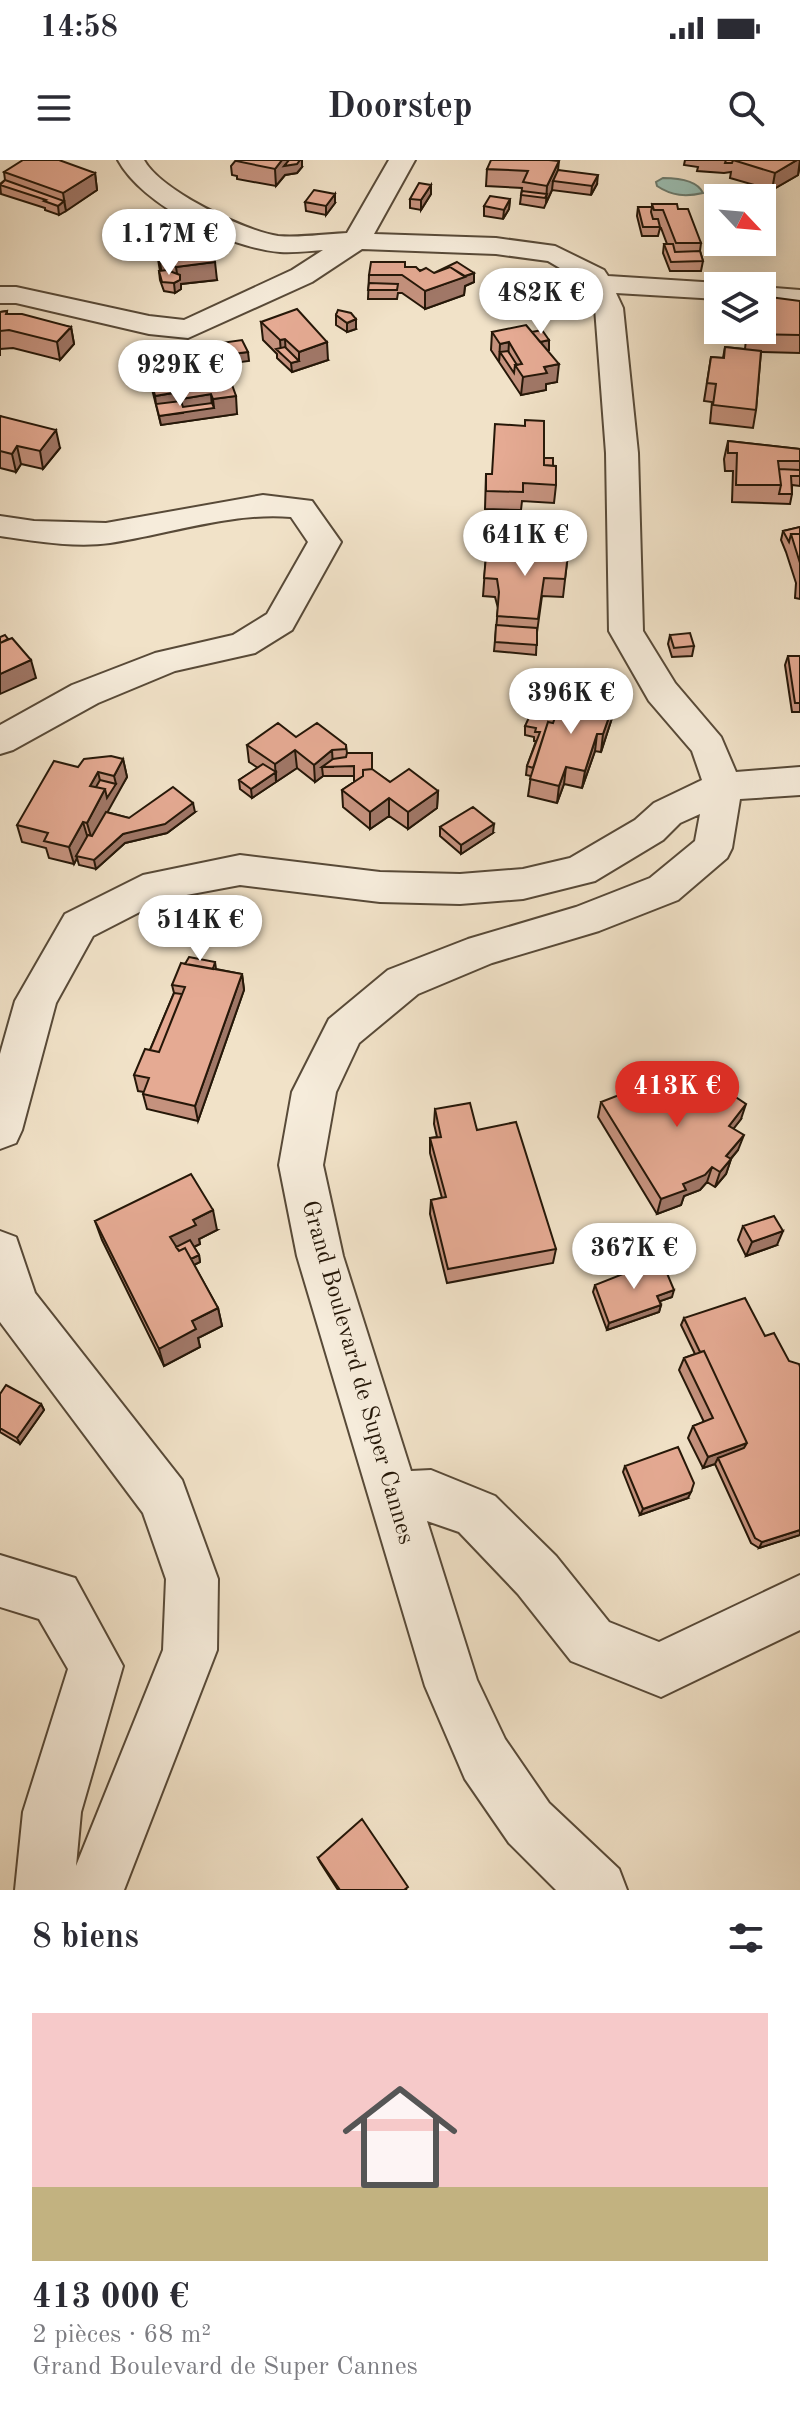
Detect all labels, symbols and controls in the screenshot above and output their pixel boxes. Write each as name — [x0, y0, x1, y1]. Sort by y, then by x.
text: 14:58 — [40, 13, 118, 43]
icon: menu — [32, 86, 76, 130]
icon: search — [724, 86, 768, 130]
text: Doorstep — [327, 90, 473, 126]
north arrow — [704, 184, 776, 256]
map controls — [704, 184, 776, 344]
pin: 1.17M € — [95, 209, 243, 277]
text: 1.17M € — [120, 222, 218, 248]
pin: 482K € — [476, 268, 606, 336]
button: layers — [704, 272, 776, 344]
text: 482K € — [497, 281, 585, 307]
pin: 929K € — [115, 340, 245, 408]
text: 929K € — [136, 353, 224, 379]
pin: 641K € — [460, 510, 590, 578]
text: 641K € — [481, 523, 569, 549]
pin: 396K € — [506, 668, 636, 736]
text: 396K € — [527, 681, 615, 707]
pin: 514K € — [135, 895, 265, 963]
text: 514K € — [156, 908, 244, 934]
pin: 413K € — [612, 1061, 742, 1129]
text: 413K € — [633, 1074, 721, 1100]
street label: Grand Boulevard de Super Cannes — [296, 1198, 418, 1547]
pin: 367K € — [569, 1223, 699, 1291]
text: 367K € — [590, 1236, 678, 1262]
icon: filters — [724, 1916, 768, 1960]
text: 8 biens — [32, 1921, 139, 1955]
icon: home — [328, 2065, 472, 2209]
text: 413 000 € — [32, 2281, 189, 2315]
text: 2 pièces · 68 m² — [32, 2322, 211, 2348]
text: Grand Boulevard de Super Cannes — [32, 2354, 418, 2380]

